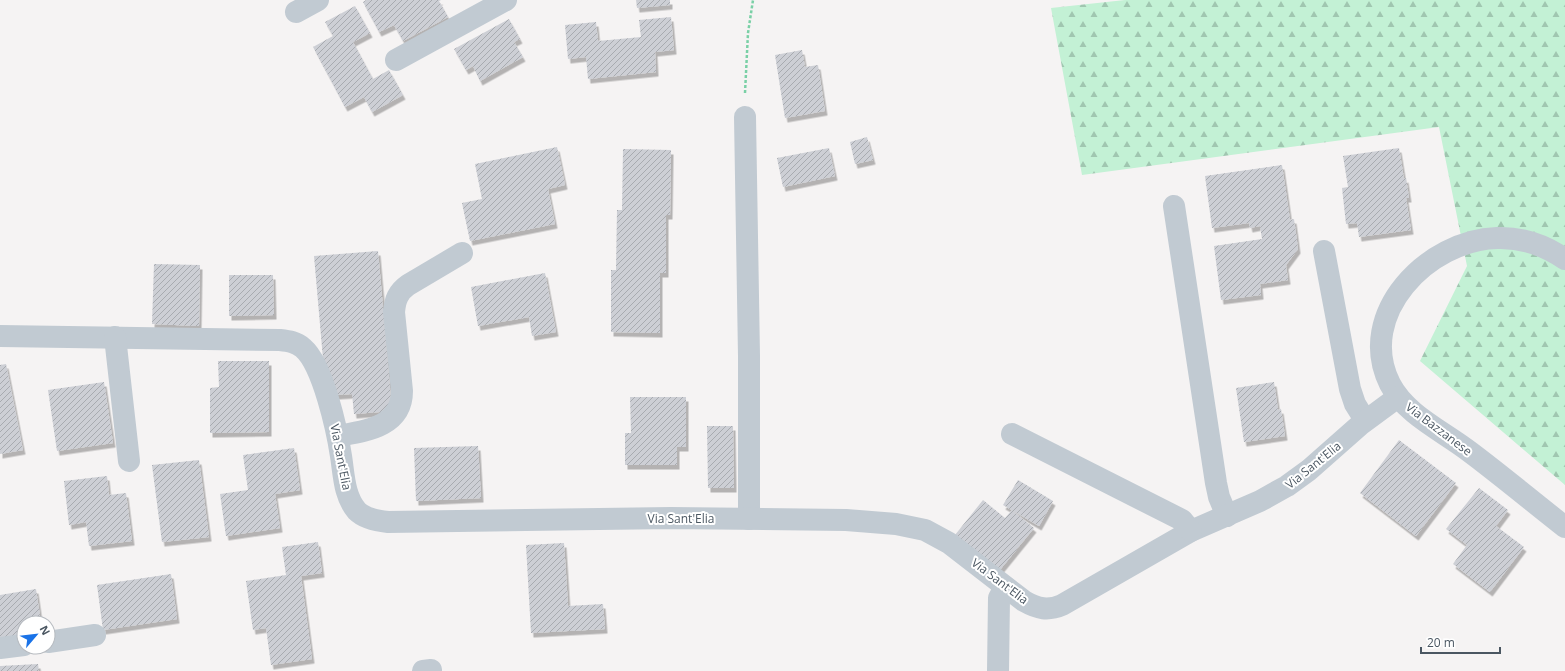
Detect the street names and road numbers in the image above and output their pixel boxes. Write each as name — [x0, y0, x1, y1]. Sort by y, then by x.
street label: Via Bazzanese — [1402, 398, 1476, 460]
street label: Via Sant'Elia — [326, 423, 356, 491]
street label: Via Sant'Elia — [1282, 437, 1344, 493]
street label: Via Sant'Elia — [648, 510, 714, 527]
street label: Via Sant'Elia — [968, 554, 1032, 608]

